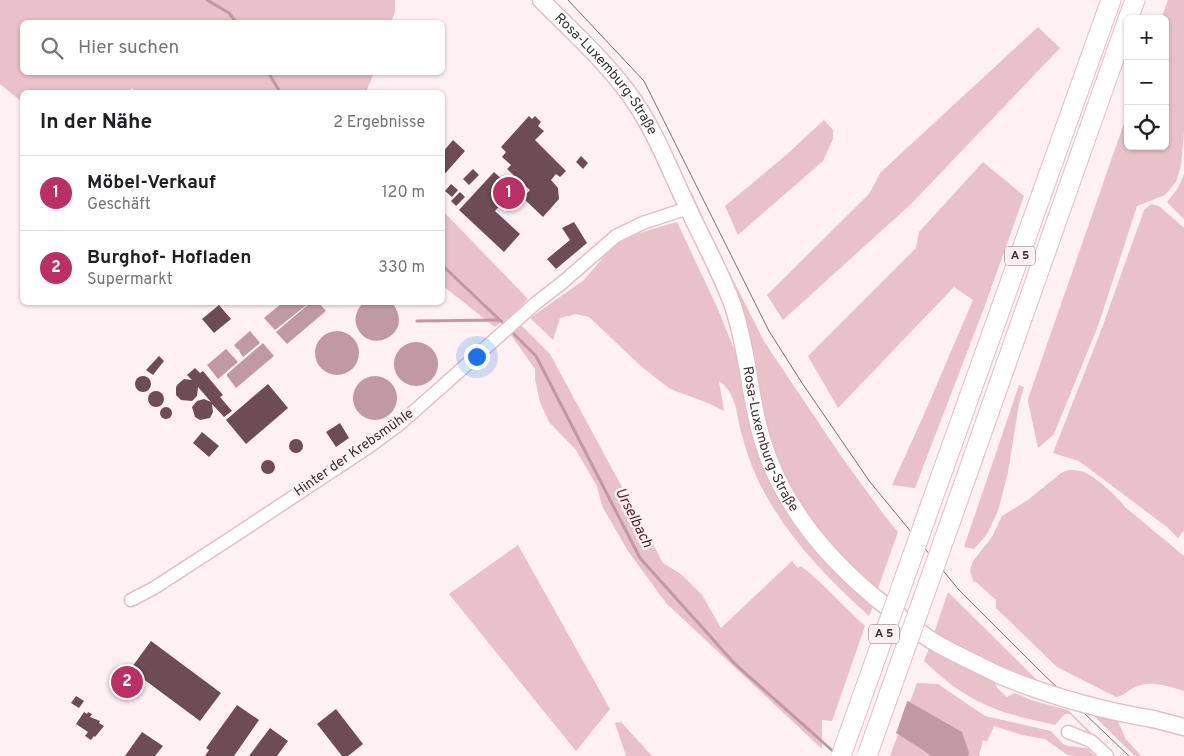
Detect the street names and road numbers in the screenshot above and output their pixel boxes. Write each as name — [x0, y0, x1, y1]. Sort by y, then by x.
street label: Rosa-Luxemburg-Straße — [551, 10, 661, 138]
road number: A 5 — [1005, 247, 1035, 266]
street label: Rosa-Luxemburg-Straße — [739, 365, 802, 515]
street label: Hinter der Krebsmühle — [291, 405, 417, 501]
road number: A 5 — [869, 624, 899, 644]

